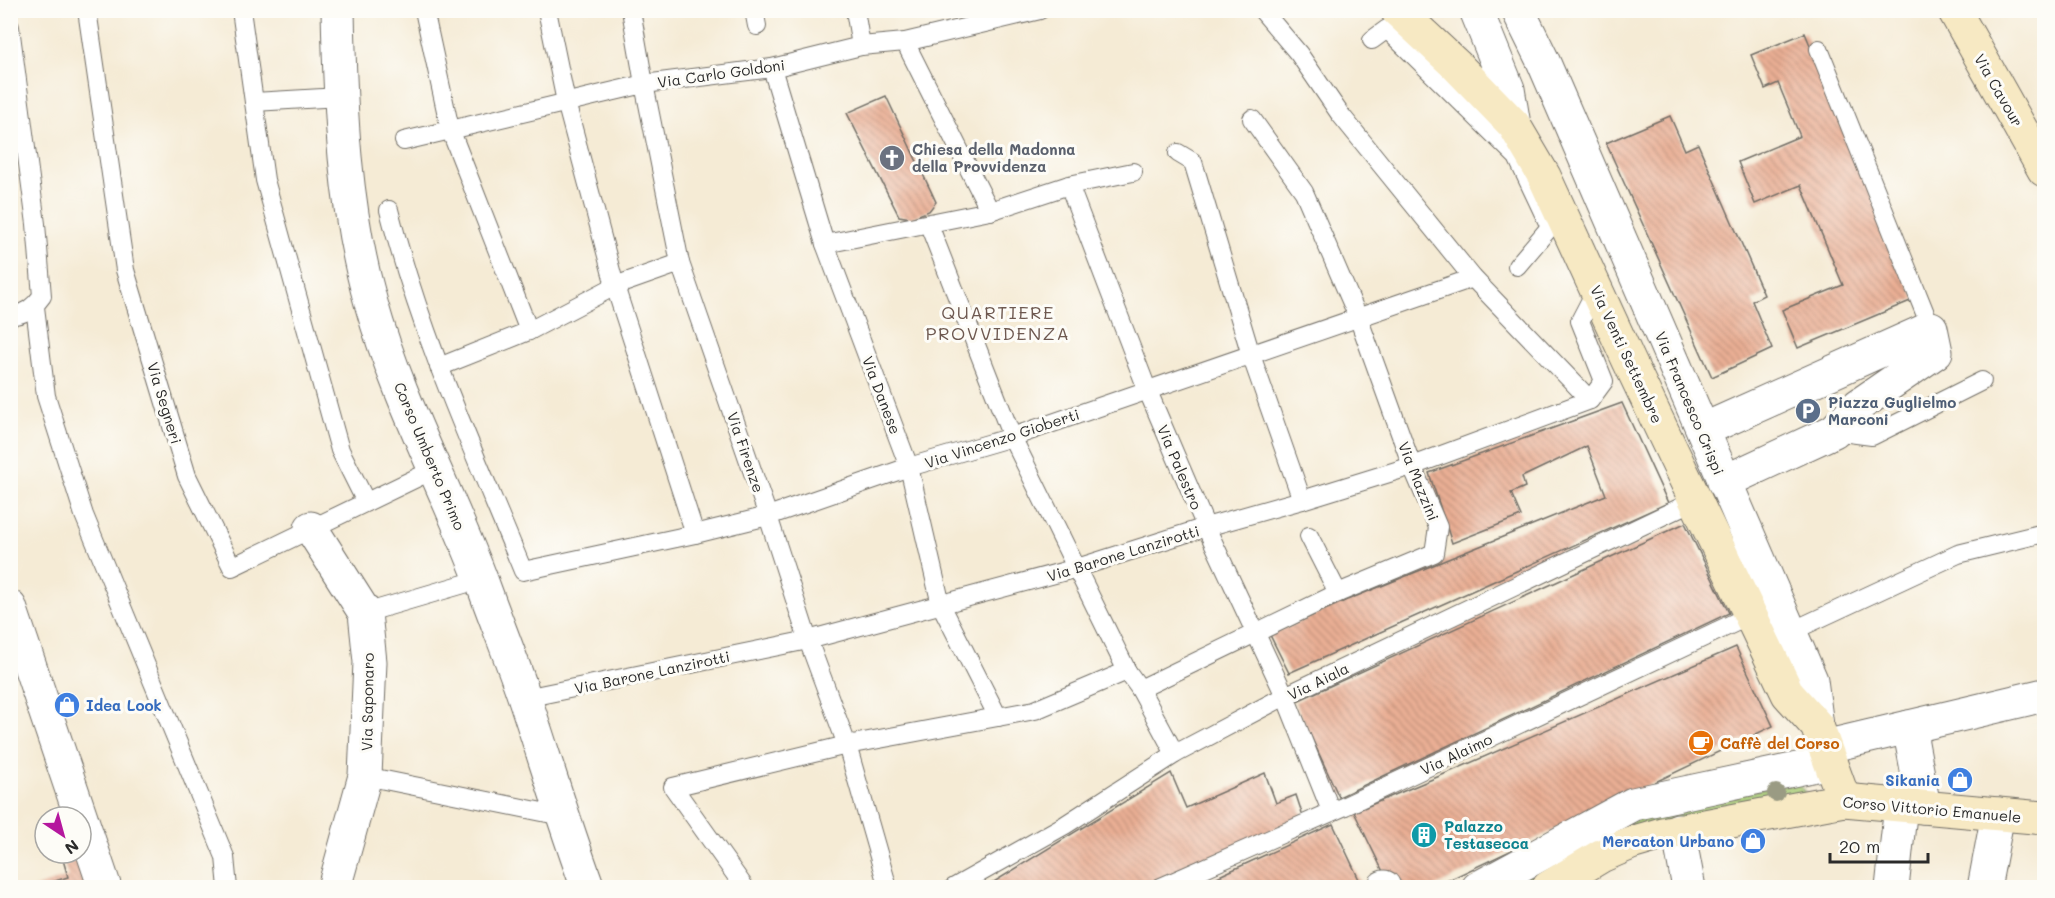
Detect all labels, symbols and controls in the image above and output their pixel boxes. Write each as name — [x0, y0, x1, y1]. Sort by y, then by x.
street label: Via Cavour — [1970, 50, 2028, 130]
street label: Via Carlo Goldoni — [656, 54, 786, 92]
place label: Chiesa della Madonna della Provvidenza — [912, 139, 1076, 176]
church icon: Chiesa della Madonna della Provvidenza — [877, 143, 907, 173]
street label: Via Venti Settembre — [1586, 282, 1668, 426]
district label: QUARTIERE PROVVIDENZA — [926, 300, 1070, 345]
street label: Via Francesco Crispi — [1651, 328, 1729, 478]
street label: Via Danese — [858, 353, 906, 437]
street label: Via Segneri — [143, 360, 187, 446]
street label: Corso Umberto Primo — [390, 379, 470, 533]
place label: Piazza Guglielmo Marconi — [1828, 392, 1956, 429]
parking icon: Piazza Guglielmo Marconi — [1793, 396, 1823, 426]
street label: Via Vincenzo Gioberti — [922, 404, 1082, 472]
street label: Via Firenze — [723, 409, 769, 495]
street label: Via Palestro — [1153, 422, 1207, 513]
street label: Via Mazzini — [1394, 438, 1444, 524]
street label: Via Barone Lanzirotti — [1044, 520, 1202, 586]
street label: Via Barone Lanzirotti — [572, 646, 732, 698]
street label: Via Saponaro — [356, 653, 378, 751]
street label: Via Aiala — [1284, 658, 1352, 704]
shop icon: Idea Look — [52, 690, 82, 720]
place label: Idea Look — [86, 695, 162, 715]
cafe icon: Caffè del Corso — [1686, 728, 1716, 758]
street label: Via Alaimo — [1417, 729, 1495, 779]
place label: Caffè del Corso — [1720, 733, 1840, 753]
shop icon: Sikania — [1945, 765, 1975, 795]
place label: Sikania — [1885, 770, 1940, 790]
street label: Corso Vittorio Emanuele — [1842, 791, 2022, 827]
north arrow — [33, 805, 93, 865]
place label: Palazzo Testasecca — [1444, 816, 1529, 853]
building icon: Palazzo Testasecca — [1409, 820, 1439, 850]
shop icon: Mercaton Urbano — [1738, 826, 1768, 856]
scale bar — [1830, 826, 1928, 864]
place label: Mercaton Urbano — [1602, 831, 1734, 851]
text: 20 m — [1839, 834, 1880, 858]
text: N — [61, 835, 83, 860]

